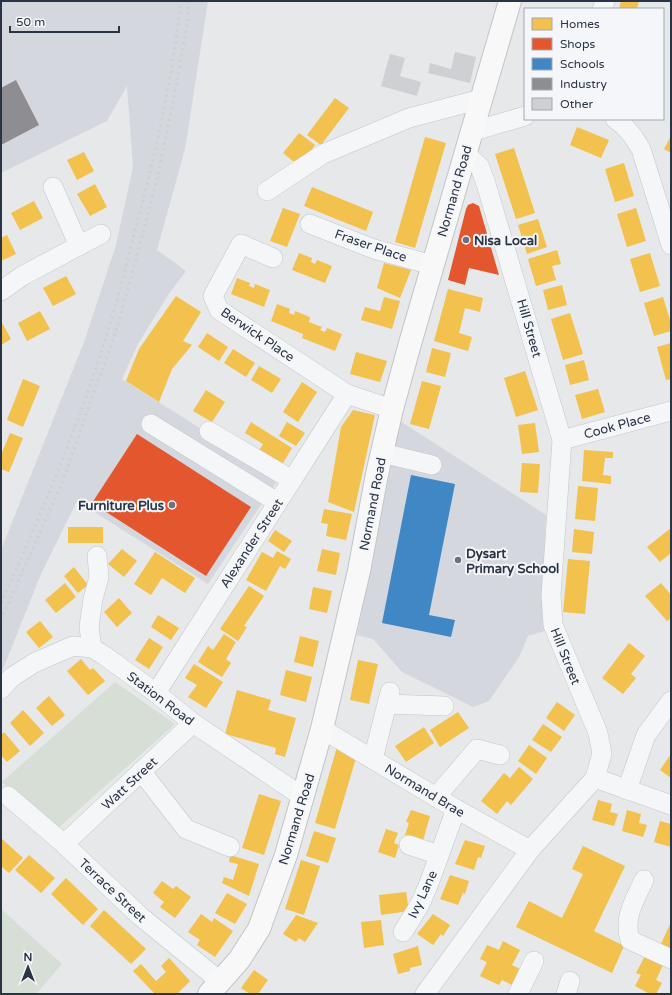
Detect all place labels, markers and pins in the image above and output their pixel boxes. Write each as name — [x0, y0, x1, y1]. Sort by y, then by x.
place label: Nisa Local — [474, 233, 537, 249]
marker: Nisa Local — [461, 235, 471, 245]
place label: Furniture Plus — [78, 498, 164, 514]
marker: Furniture Plus — [167, 500, 177, 510]
place label: Dysart Primary School — [466, 546, 559, 577]
marker: Dysart Primary School — [453, 555, 463, 565]

